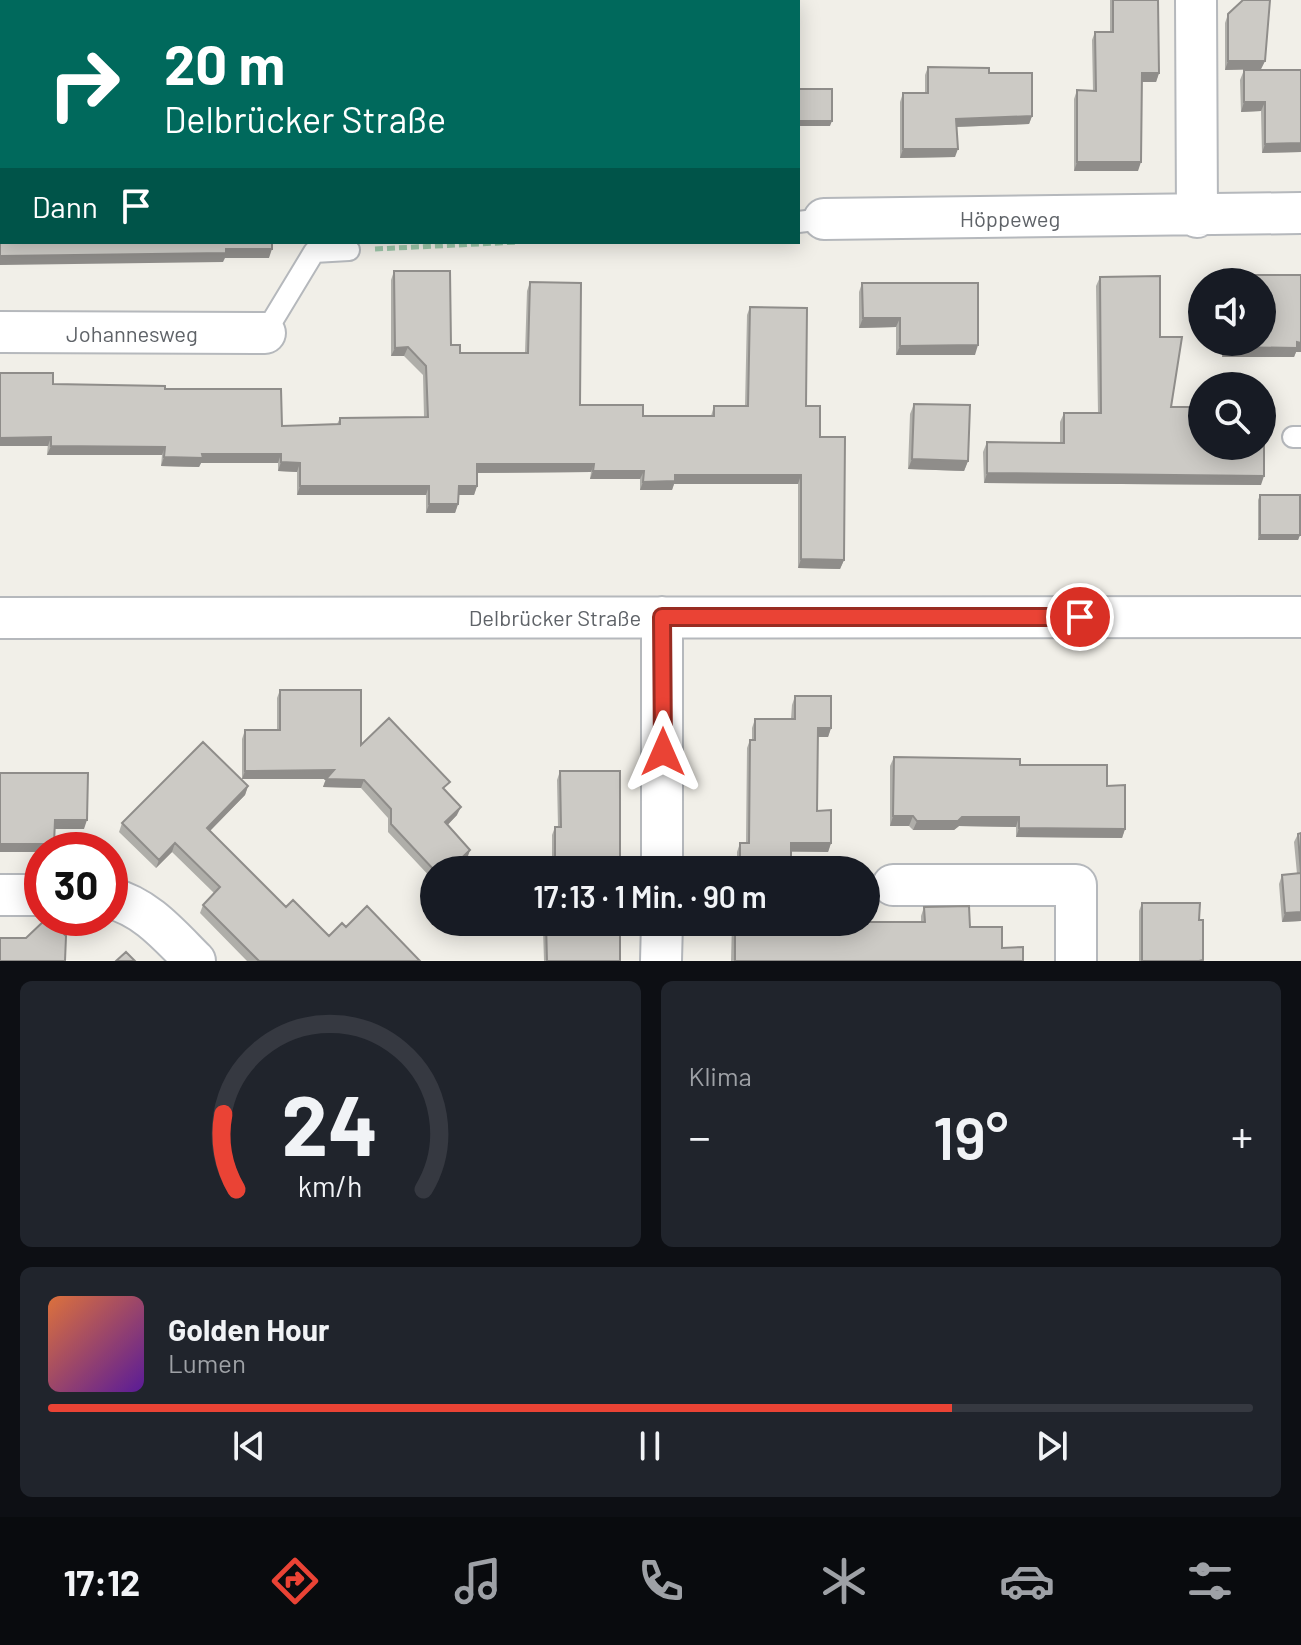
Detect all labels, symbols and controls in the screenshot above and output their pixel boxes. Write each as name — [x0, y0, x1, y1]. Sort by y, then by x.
text: 20 m — [164, 29, 285, 96]
icon: right — [32, 32, 136, 136]
text: Delbrücker Straße — [164, 97, 446, 140]
icon: arrive — [114, 184, 158, 228]
text: Dann — [32, 188, 98, 224]
street label: Höppeweg — [960, 205, 1060, 231]
map controls — [1188, 268, 1276, 460]
button: sound — [1188, 268, 1276, 356]
street label: Johannesweg — [66, 320, 198, 346]
button: search — [1188, 372, 1276, 460]
pin — [1046, 583, 1114, 651]
icon: arrive — [1058, 595, 1102, 639]
street label: Delbrücker Straße — [469, 604, 641, 630]
position arrow — [621, 710, 705, 794]
speed limit sign: 30 — [24, 832, 128, 936]
text: 17:13 · 1 Min. · 90 m — [533, 878, 767, 914]
text: Klima — [689, 1060, 752, 1091]
text: 24 — [282, 1073, 379, 1173]
text: 19° — [933, 1100, 1008, 1172]
text: − — [689, 1109, 711, 1162]
text: + — [1231, 1109, 1253, 1162]
text: km/h — [298, 1168, 363, 1203]
text: Golden Hour — [168, 1311, 330, 1347]
text: Lumen — [168, 1347, 246, 1378]
icon: previous — [227, 1424, 271, 1468]
icon: pause — [628, 1424, 672, 1468]
icon: next — [1030, 1424, 1074, 1468]
icon: directions — [267, 1553, 323, 1609]
icon: music — [450, 1553, 506, 1609]
icon: phone — [633, 1553, 689, 1609]
icon: climate — [816, 1553, 872, 1609]
icon: car — [999, 1553, 1055, 1609]
icon: filters — [1182, 1553, 1238, 1609]
text: 17:12 — [63, 1560, 140, 1603]

